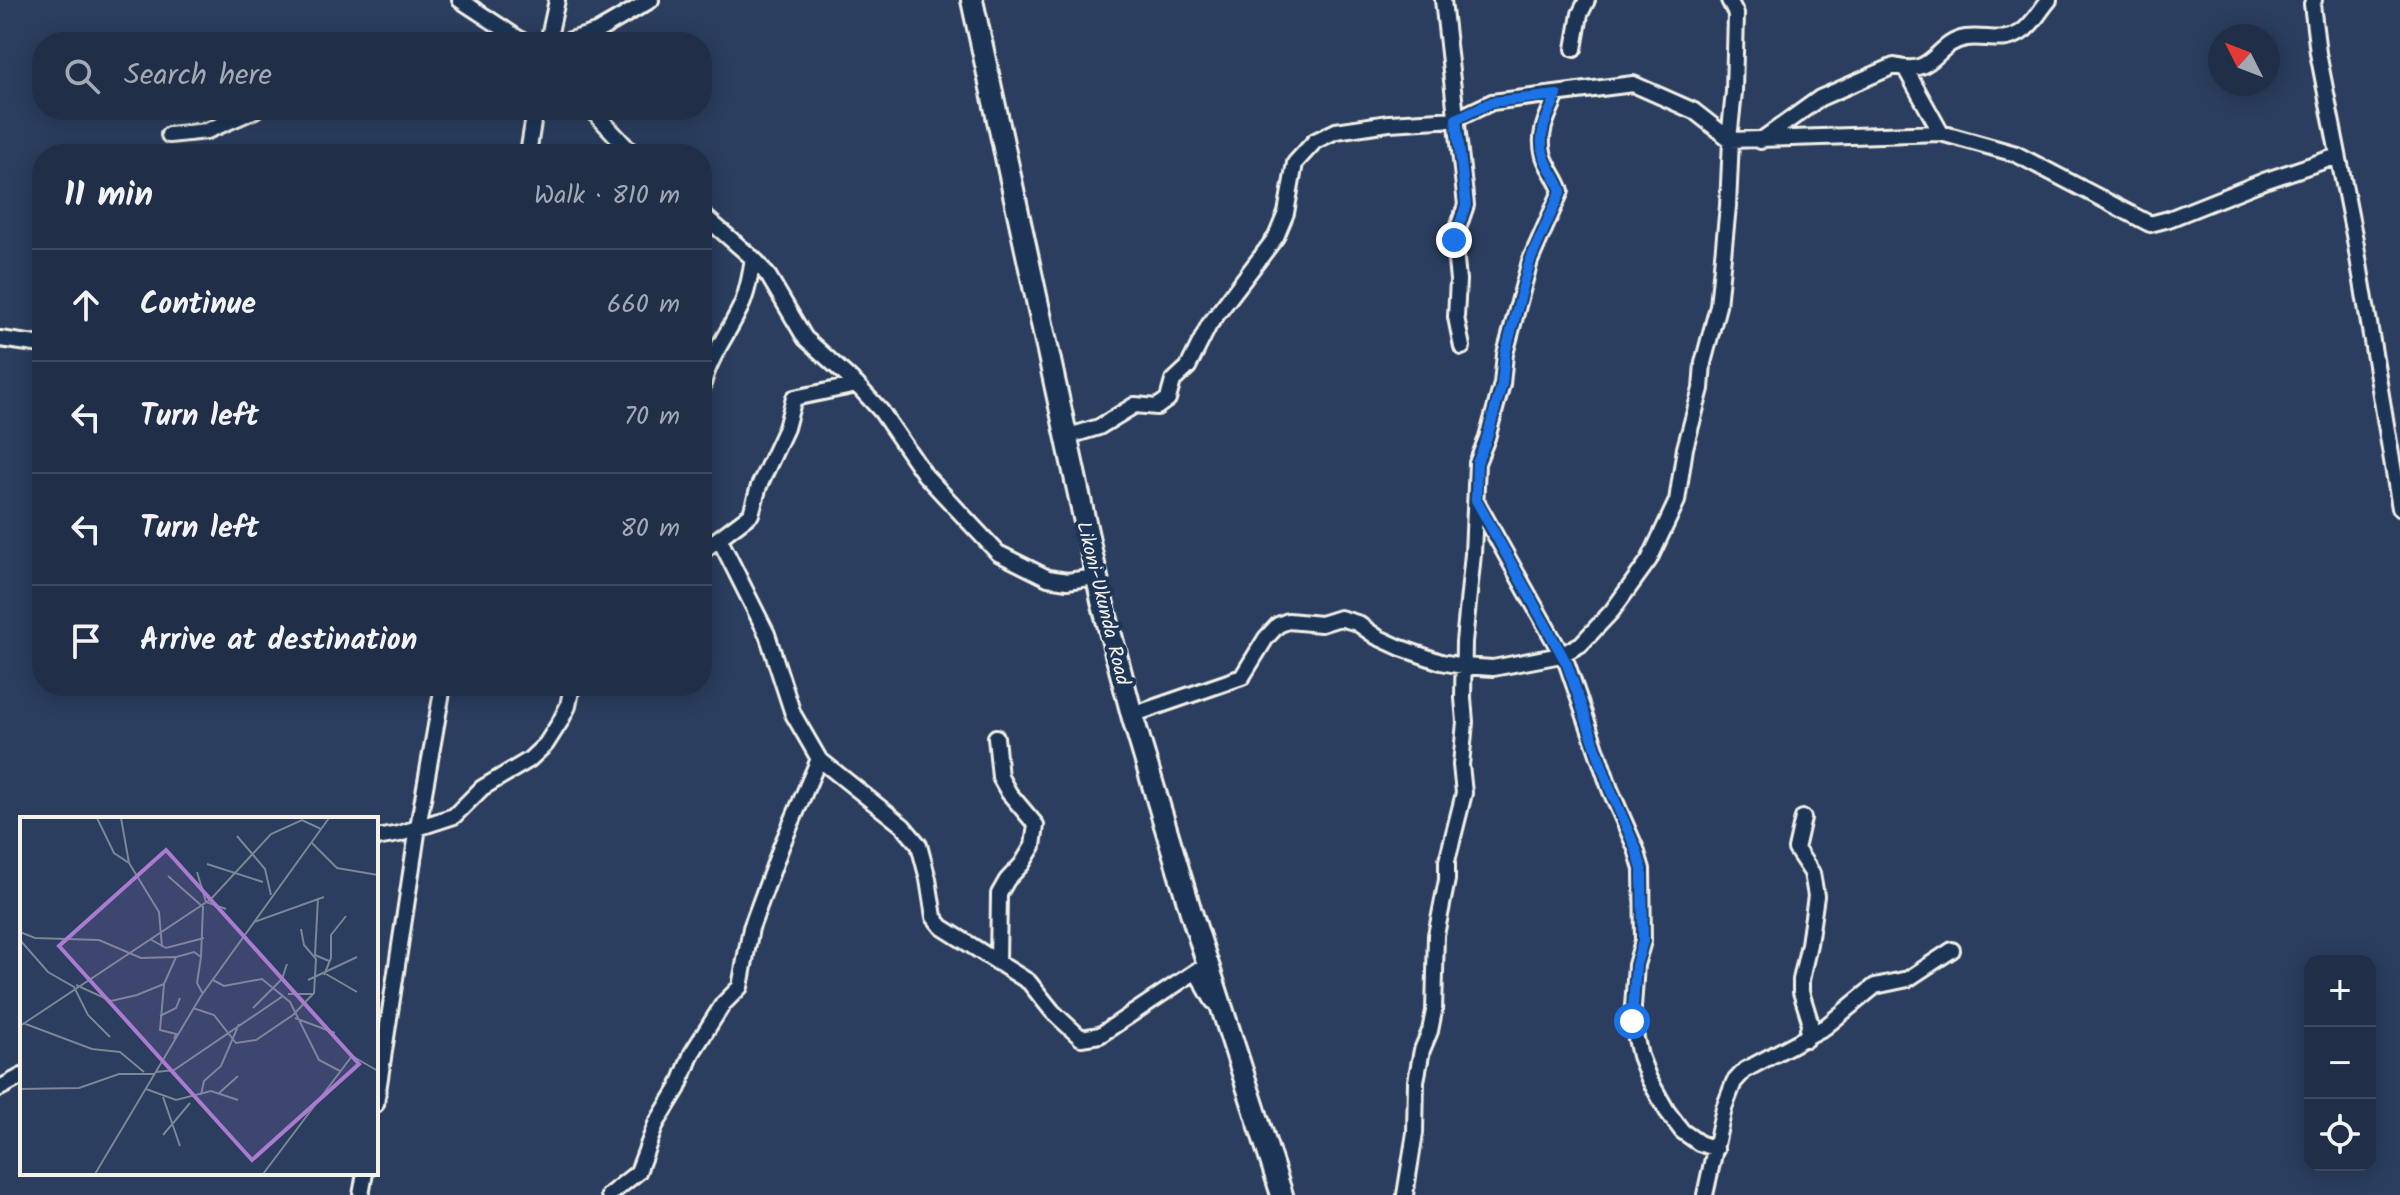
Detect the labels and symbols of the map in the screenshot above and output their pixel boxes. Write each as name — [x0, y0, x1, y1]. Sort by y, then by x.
north arrow — [2208, 24, 2280, 96]
route end — [1436, 222, 1472, 258]
street label: Likoni-Ukunda Road — [1066, 518, 1138, 690]
inset map — [20, 817, 378, 1175]
route start — [1614, 1003, 1650, 1039]

